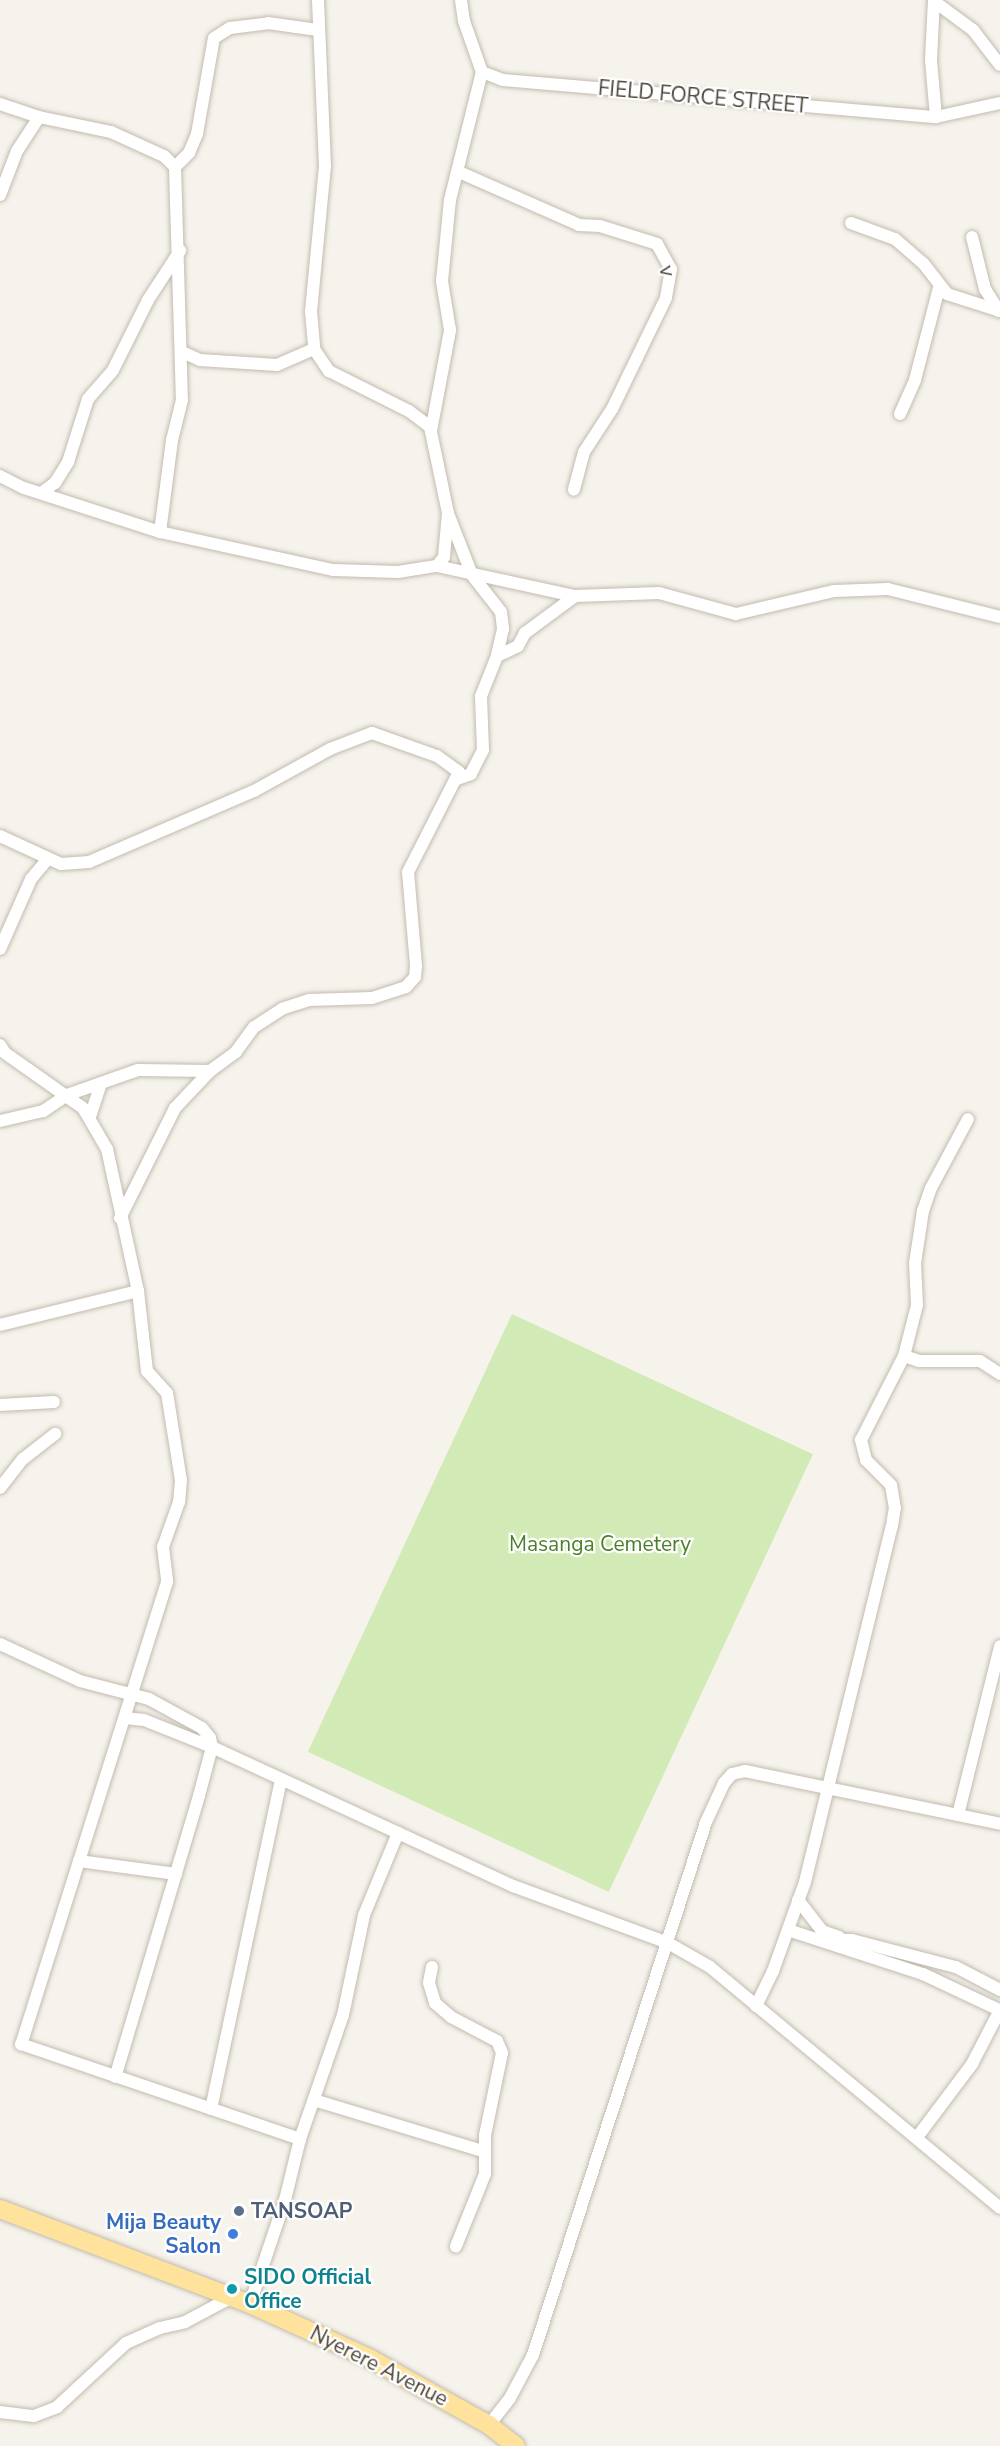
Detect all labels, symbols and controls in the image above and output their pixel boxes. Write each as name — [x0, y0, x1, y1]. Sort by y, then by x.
street label: FIELD FORCE STREET — [597, 75, 809, 119]
street label: v — [654, 263, 680, 279]
park label: Masanga Cemetery — [509, 1531, 691, 1557]
place label: TANSOAP — [251, 2198, 352, 2224]
marker: TANSOAP — [232, 2204, 246, 2218]
place label: Mija Beauty Salon — [106, 2209, 221, 2259]
marker: Mija Beauty Salon — [226, 2227, 240, 2241]
place label: SIDO Official Office — [244, 2264, 371, 2314]
marker: SIDO Official Office — [225, 2282, 239, 2296]
street label: Nyerere Avenue — [306, 2320, 452, 2412]

